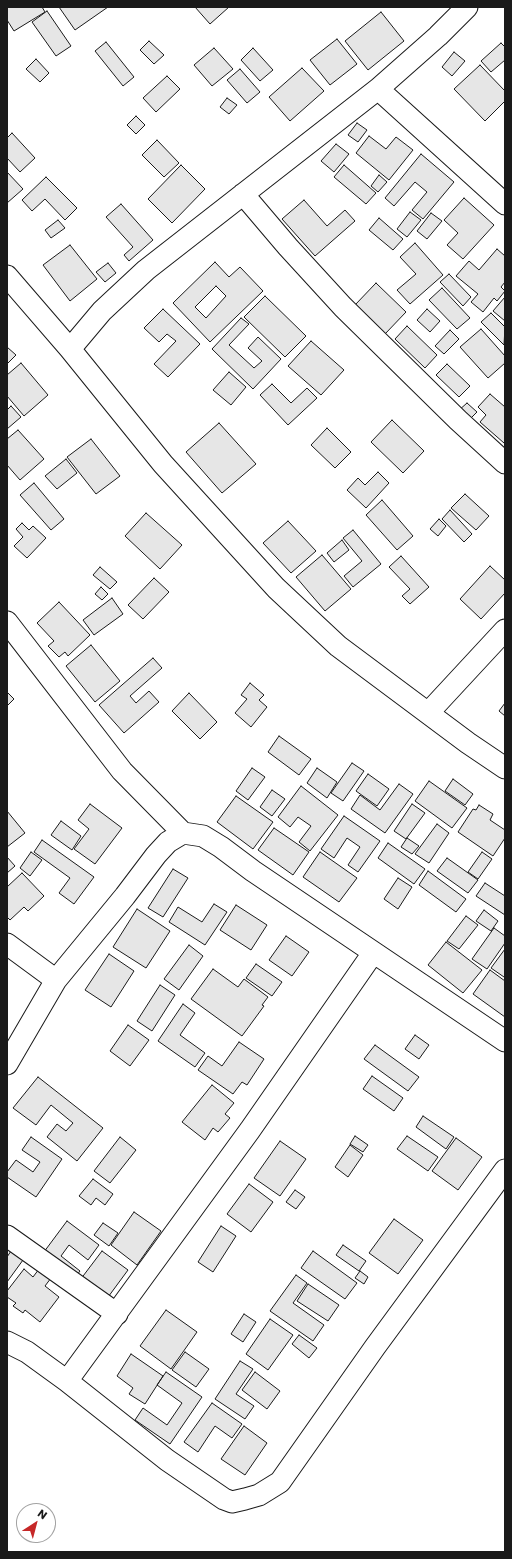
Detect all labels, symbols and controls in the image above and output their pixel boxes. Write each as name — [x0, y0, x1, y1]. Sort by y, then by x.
north arrow — [16, 1503, 56, 1543]
text: N — [34, 1505, 51, 1523]

